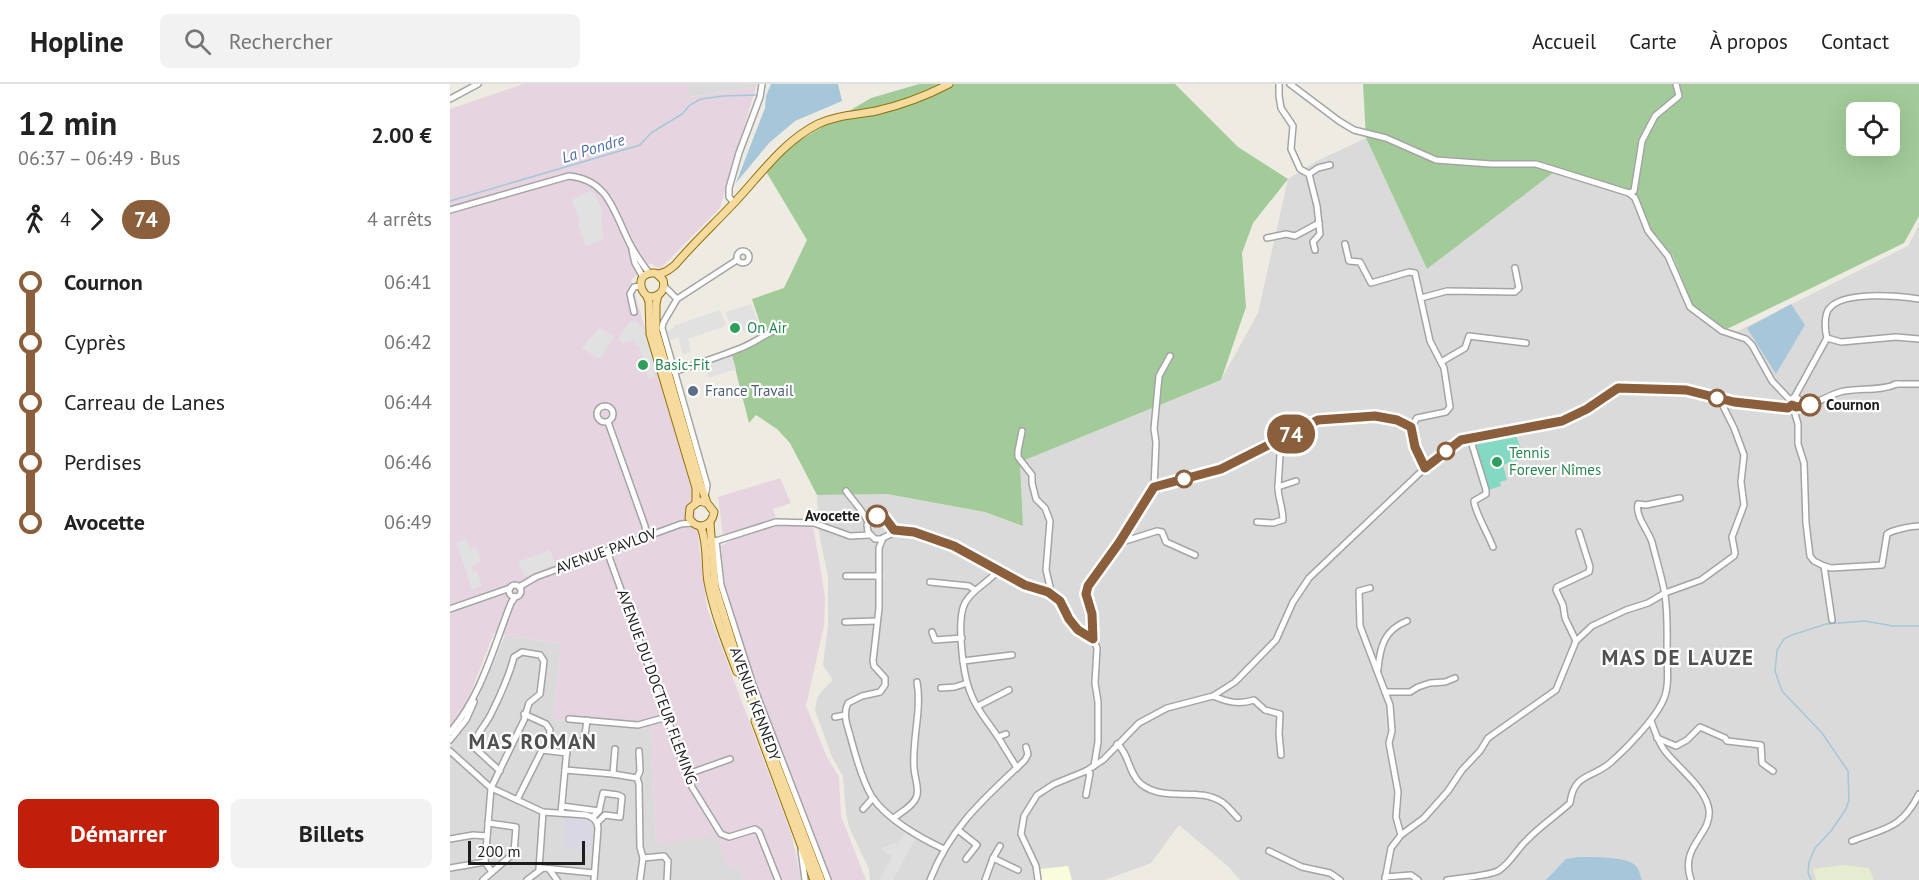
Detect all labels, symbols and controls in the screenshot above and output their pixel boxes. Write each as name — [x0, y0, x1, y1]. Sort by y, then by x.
search box — [160, 14, 580, 68]
text: Hopline — [30, 23, 124, 60]
icon: search — [181, 25, 214, 58]
text: Rechercher — [229, 27, 333, 55]
text: Accueil — [1532, 28, 1596, 55]
text: Carte — [1629, 28, 1677, 55]
text: À propos — [1710, 28, 1788, 55]
text: Contact — [1821, 28, 1889, 55]
text: 12 min — [18, 101, 117, 144]
map controls — [1846, 102, 1900, 156]
button: locate — [1846, 102, 1900, 156]
text: 2.00 € — [371, 121, 432, 149]
water label: La Pondre — [559, 129, 628, 167]
text: 06:37 – 06:49 · Bus — [18, 145, 180, 171]
icon: walk — [18, 203, 51, 236]
icon: forward — [80, 203, 113, 236]
text: 4 — [60, 206, 71, 232]
text: 74 — [134, 206, 158, 233]
text: 4 arrêts — [367, 206, 432, 232]
text: Cournon — [64, 268, 143, 296]
text: 06:41 — [384, 269, 432, 295]
place label: On Air — [747, 318, 787, 337]
marker: On Air — [728, 321, 742, 335]
text: Cyprès — [64, 328, 126, 356]
text: 06:42 — [384, 329, 432, 355]
place label: Basic-Fit — [655, 355, 710, 374]
marker: Basic-Fit — [636, 358, 650, 372]
place label: France Travail — [705, 381, 794, 400]
marker: France Travail — [686, 384, 700, 398]
text: Carreau de Lanes — [64, 388, 225, 416]
text: 06:44 — [384, 389, 432, 415]
unlabelled marker — [1708, 389, 1726, 407]
marker: Cournon — [1799, 394, 1821, 416]
place label: Cournon — [1826, 395, 1880, 414]
line badge: 74 — [1264, 414, 1318, 454]
text: 74 — [1279, 421, 1303, 448]
unlabelled marker — [1437, 442, 1455, 460]
place label: Tennis Forever Nîmes — [1509, 443, 1601, 479]
text: Perdises — [64, 448, 142, 476]
text: 06:46 — [384, 449, 432, 475]
marker: Tennis Forever Nîmes — [1490, 455, 1504, 469]
unlabelled marker — [1175, 470, 1193, 488]
marker: Avocette — [866, 505, 888, 527]
place label: Avocette — [805, 506, 860, 525]
text: Avocette — [64, 508, 145, 536]
text: 06:49 — [384, 509, 432, 535]
street label: AVENUE PAVLOV — [553, 523, 659, 578]
street label: AVENUE DU DOCTEUR FLEMING — [613, 587, 702, 787]
street label: AVENUE KENNEDY — [726, 644, 785, 764]
district label: MAS DE LAUZE — [1601, 644, 1755, 671]
district label: MAS ROMAN — [469, 728, 597, 755]
button: Démarrer — [18, 799, 219, 868]
button: Billets — [231, 799, 432, 868]
scale bar — [468, 838, 585, 866]
text: 200 m — [477, 841, 520, 861]

